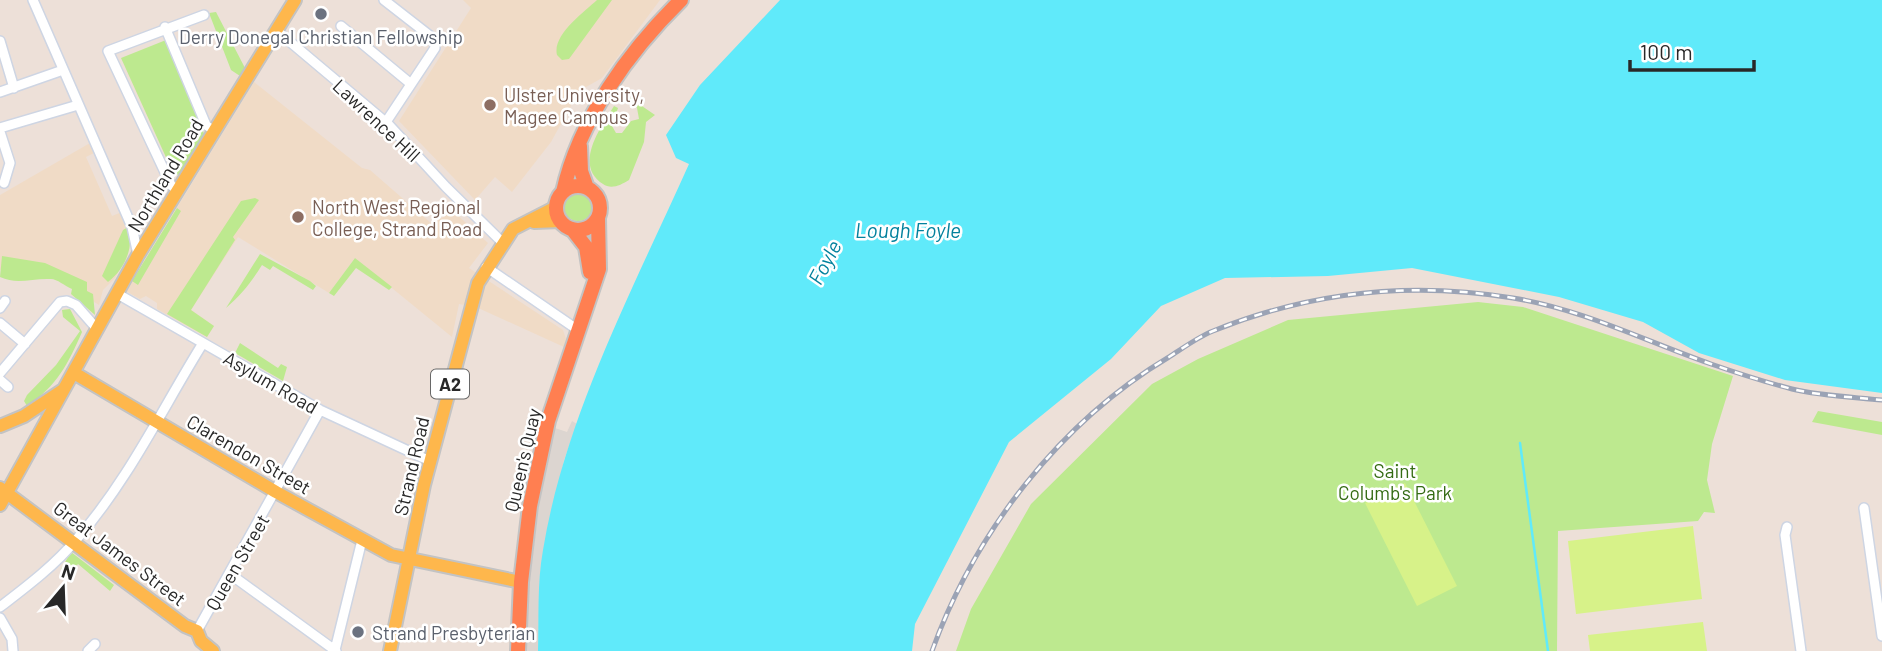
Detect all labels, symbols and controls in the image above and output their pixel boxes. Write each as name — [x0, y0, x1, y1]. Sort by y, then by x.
marker: Derry Donegal Christian Fellowship — [313, 6, 329, 22]
place label: Derry Donegal Christian Fellowship — [179, 25, 463, 48]
scale bar — [1630, 28, 1754, 72]
text: 100 m — [1640, 39, 1693, 64]
street label: Lawrence Hill — [329, 74, 425, 166]
place label: Ulster University, Magee Campus — [504, 83, 644, 128]
marker: Ulster University, Magee Campus — [482, 97, 498, 113]
street label: Northland Road — [122, 114, 208, 236]
place label: North West Regional College, Strand Road — [312, 195, 482, 240]
marker: North West Regional College, Strand Road — [290, 209, 306, 225]
water label: Lough Foyle — [855, 217, 961, 242]
water label: Foyle — [802, 236, 846, 288]
street label: Asylum Road — [220, 346, 322, 418]
road number: A2 — [431, 370, 469, 398]
street label: Queen's Quay — [499, 406, 545, 514]
street label: Clarendon Street — [183, 409, 315, 499]
street label: Strand Road — [388, 414, 434, 518]
park label: Saint Columb's Park — [1338, 459, 1452, 504]
street label: Great James Street — [49, 496, 191, 610]
street label: Queen Street — [200, 510, 274, 614]
north arrow — [28, 553, 98, 623]
text: N — [59, 559, 78, 584]
place label: Strand Presbyterian — [372, 621, 535, 644]
marker: Strand Presbyterian — [350, 624, 366, 640]

